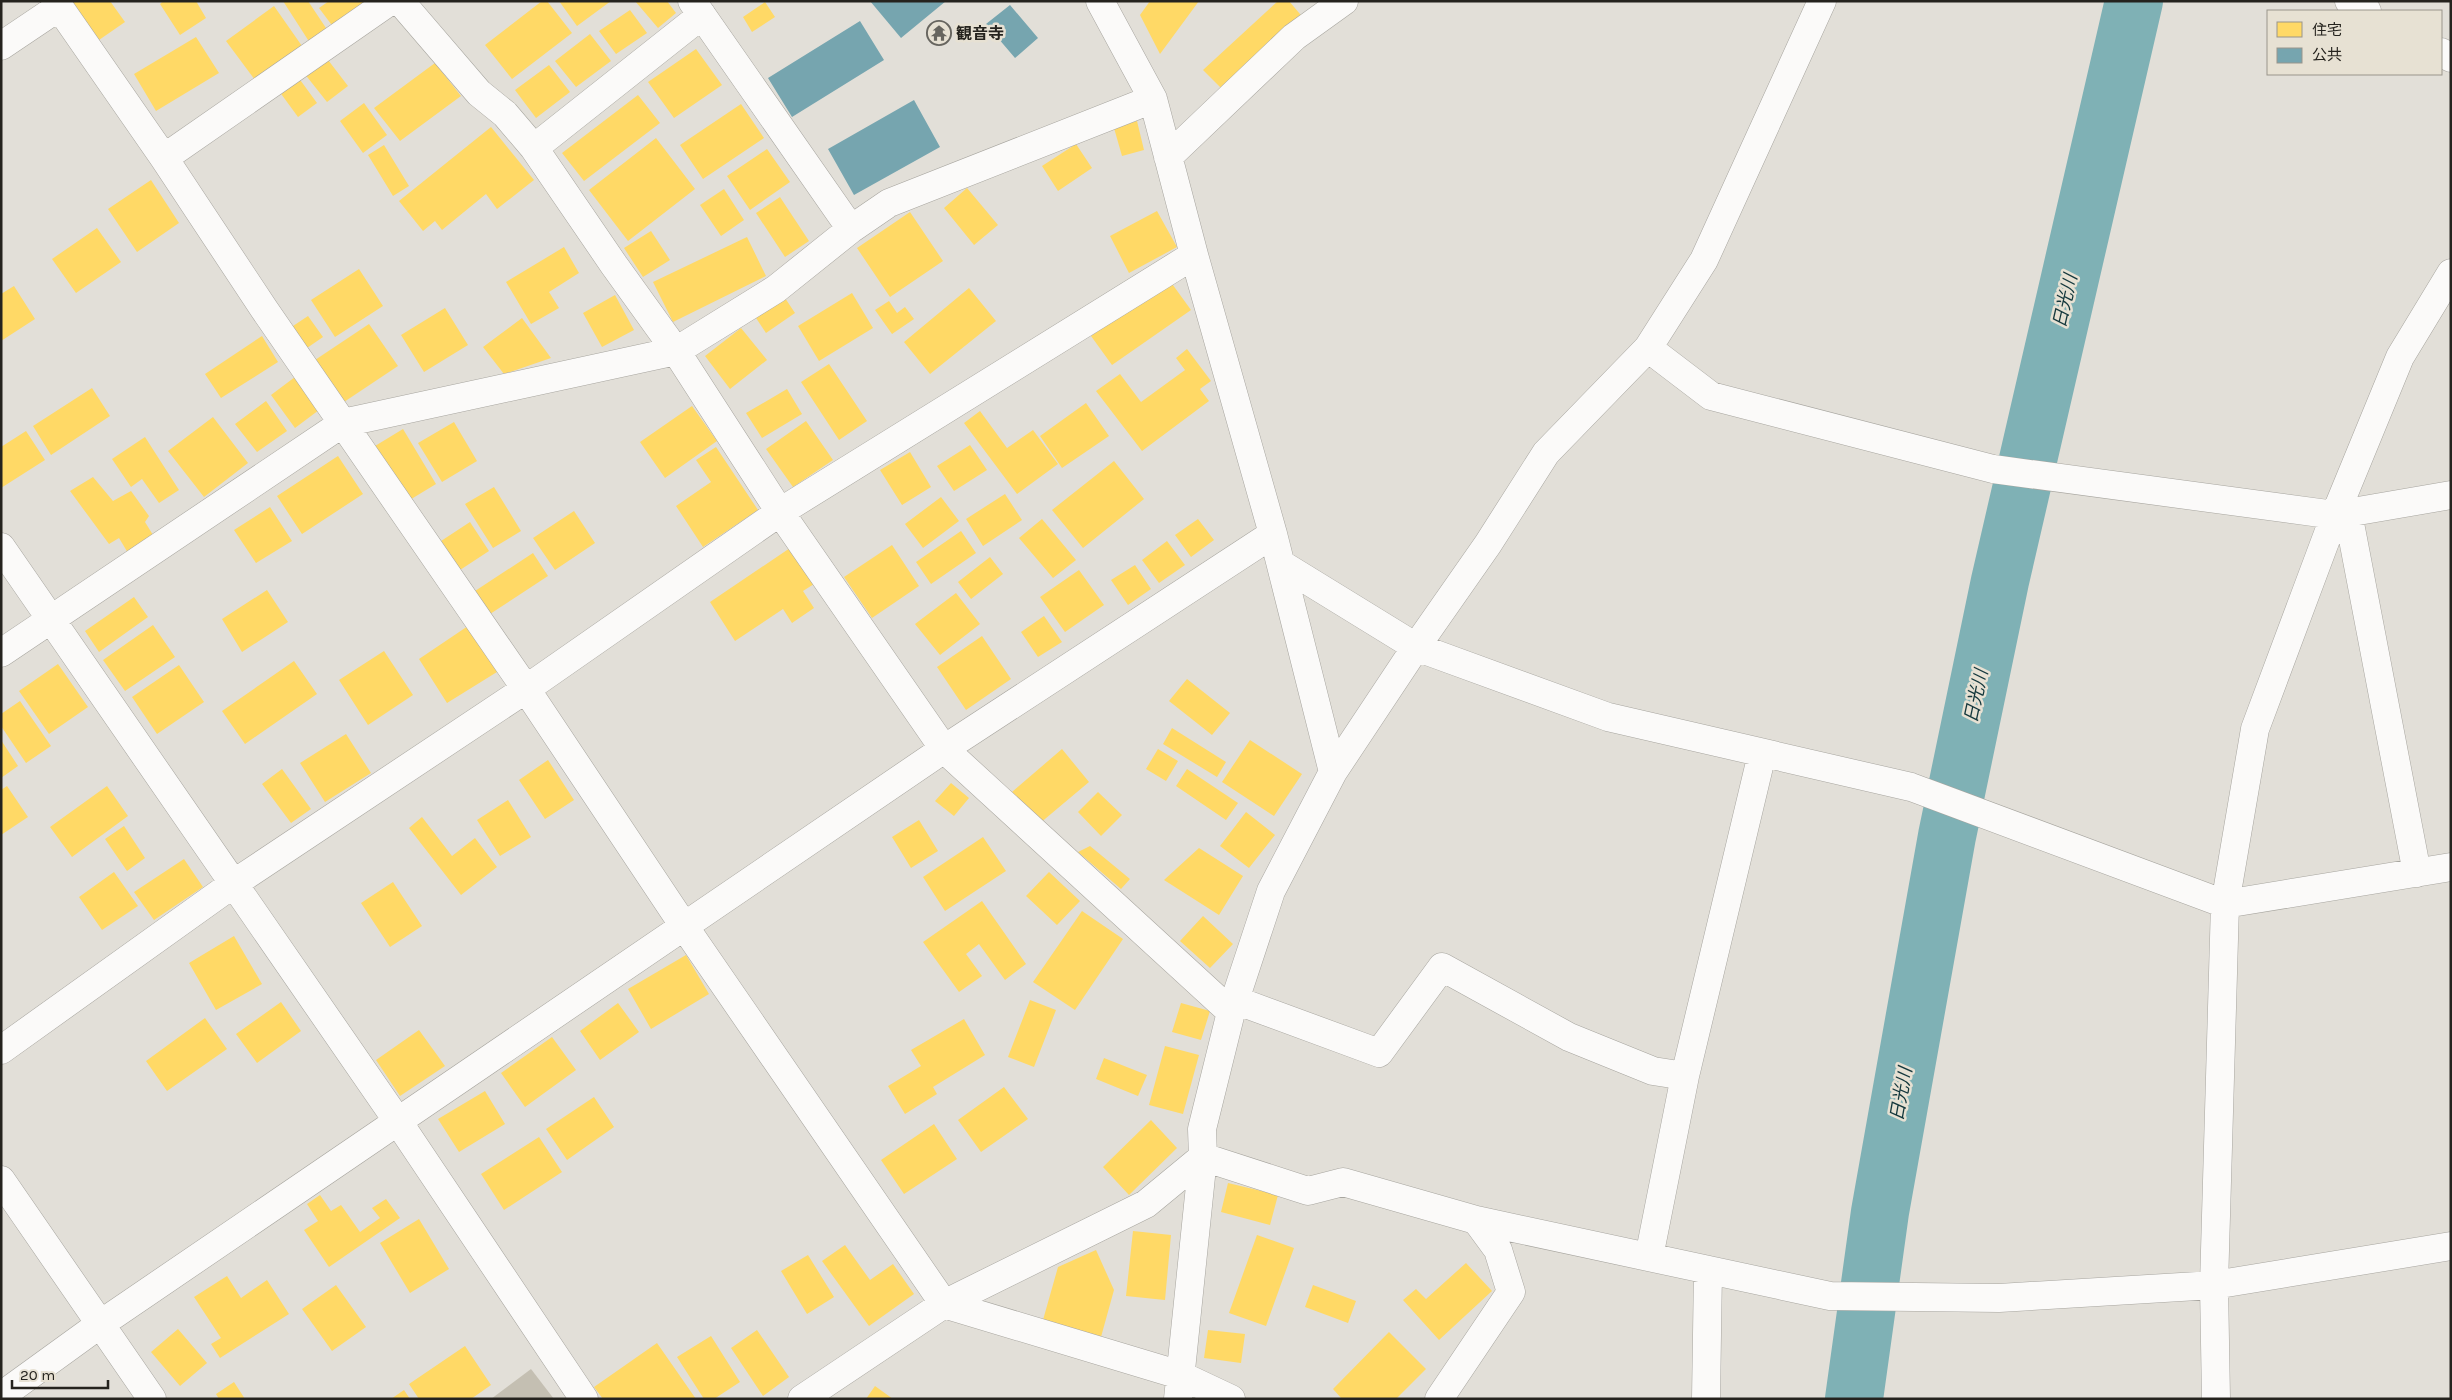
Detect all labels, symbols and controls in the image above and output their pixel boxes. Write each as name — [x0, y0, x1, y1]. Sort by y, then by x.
legend — [2267, 10, 2442, 75]
temple icon: 観音寺 — [926, 20, 952, 46]
text: 住宅 — [2312, 21, 2342, 39]
place label: 観音寺 — [956, 24, 1004, 43]
text: 公共 — [2312, 46, 2342, 64]
water label: 日光川 — [2048, 270, 2082, 330]
water label: 日光川 — [1960, 665, 1993, 725]
water label: 日光川 — [1885, 1064, 1917, 1122]
scale bar — [12, 1358, 109, 1390]
text: 20 m — [20, 1366, 55, 1384]

